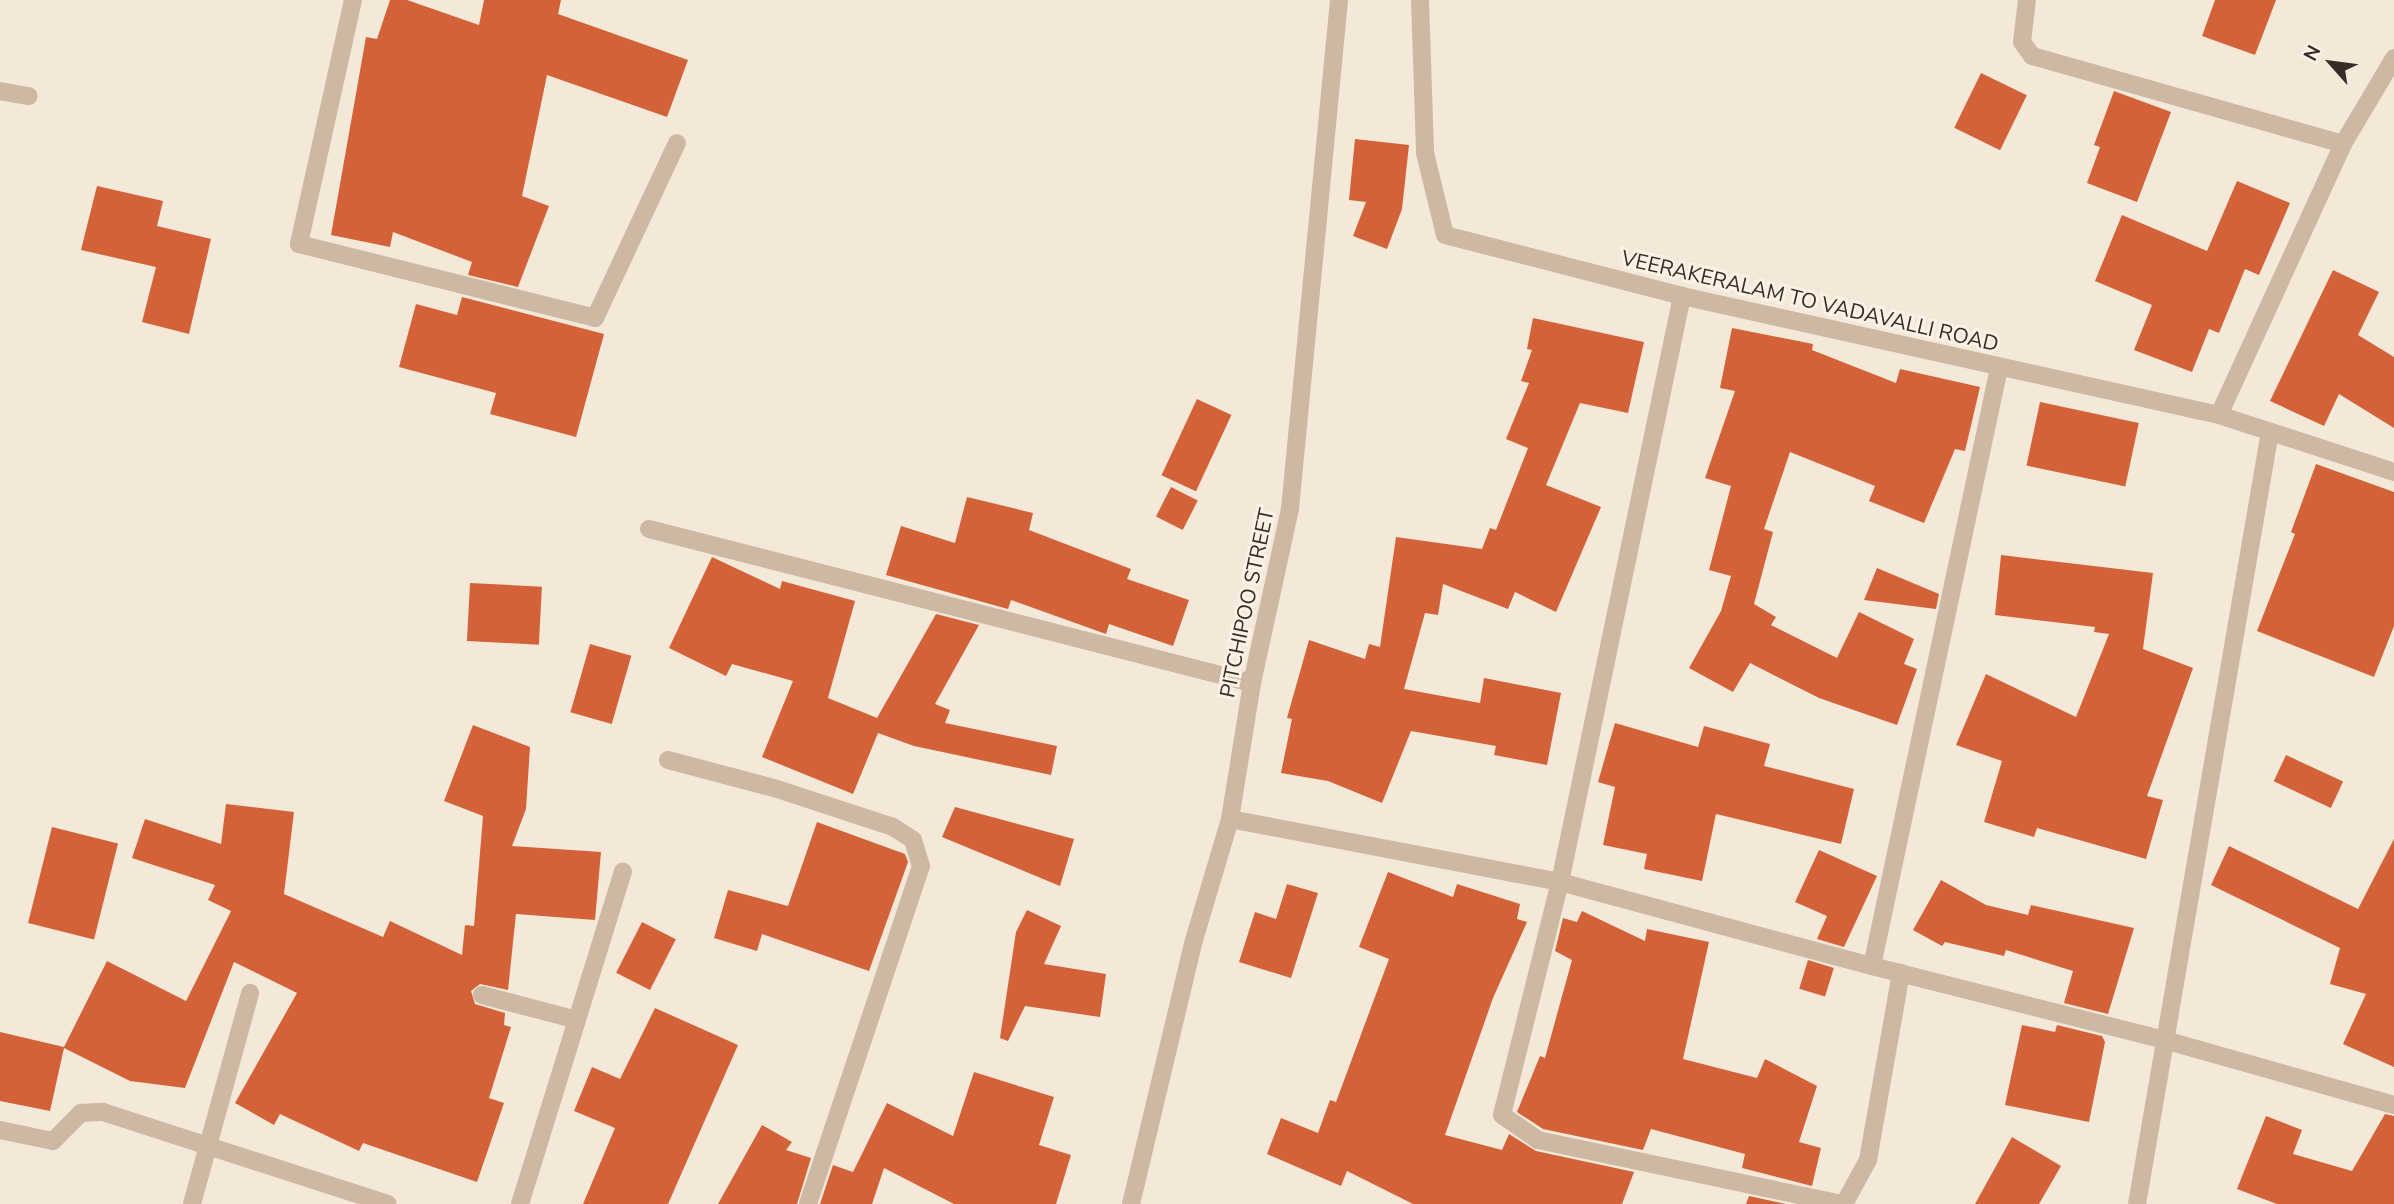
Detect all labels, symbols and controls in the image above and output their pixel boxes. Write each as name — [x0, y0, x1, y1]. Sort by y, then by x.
north arrow — [2296, 28, 2366, 98]
text: N — [2298, 41, 2327, 66]
street label: VEERAKERALAM TO VADAVALLI ROAD — [1619, 245, 2001, 357]
street label: PITCHIPOO STREET — [1215, 506, 1279, 700]

